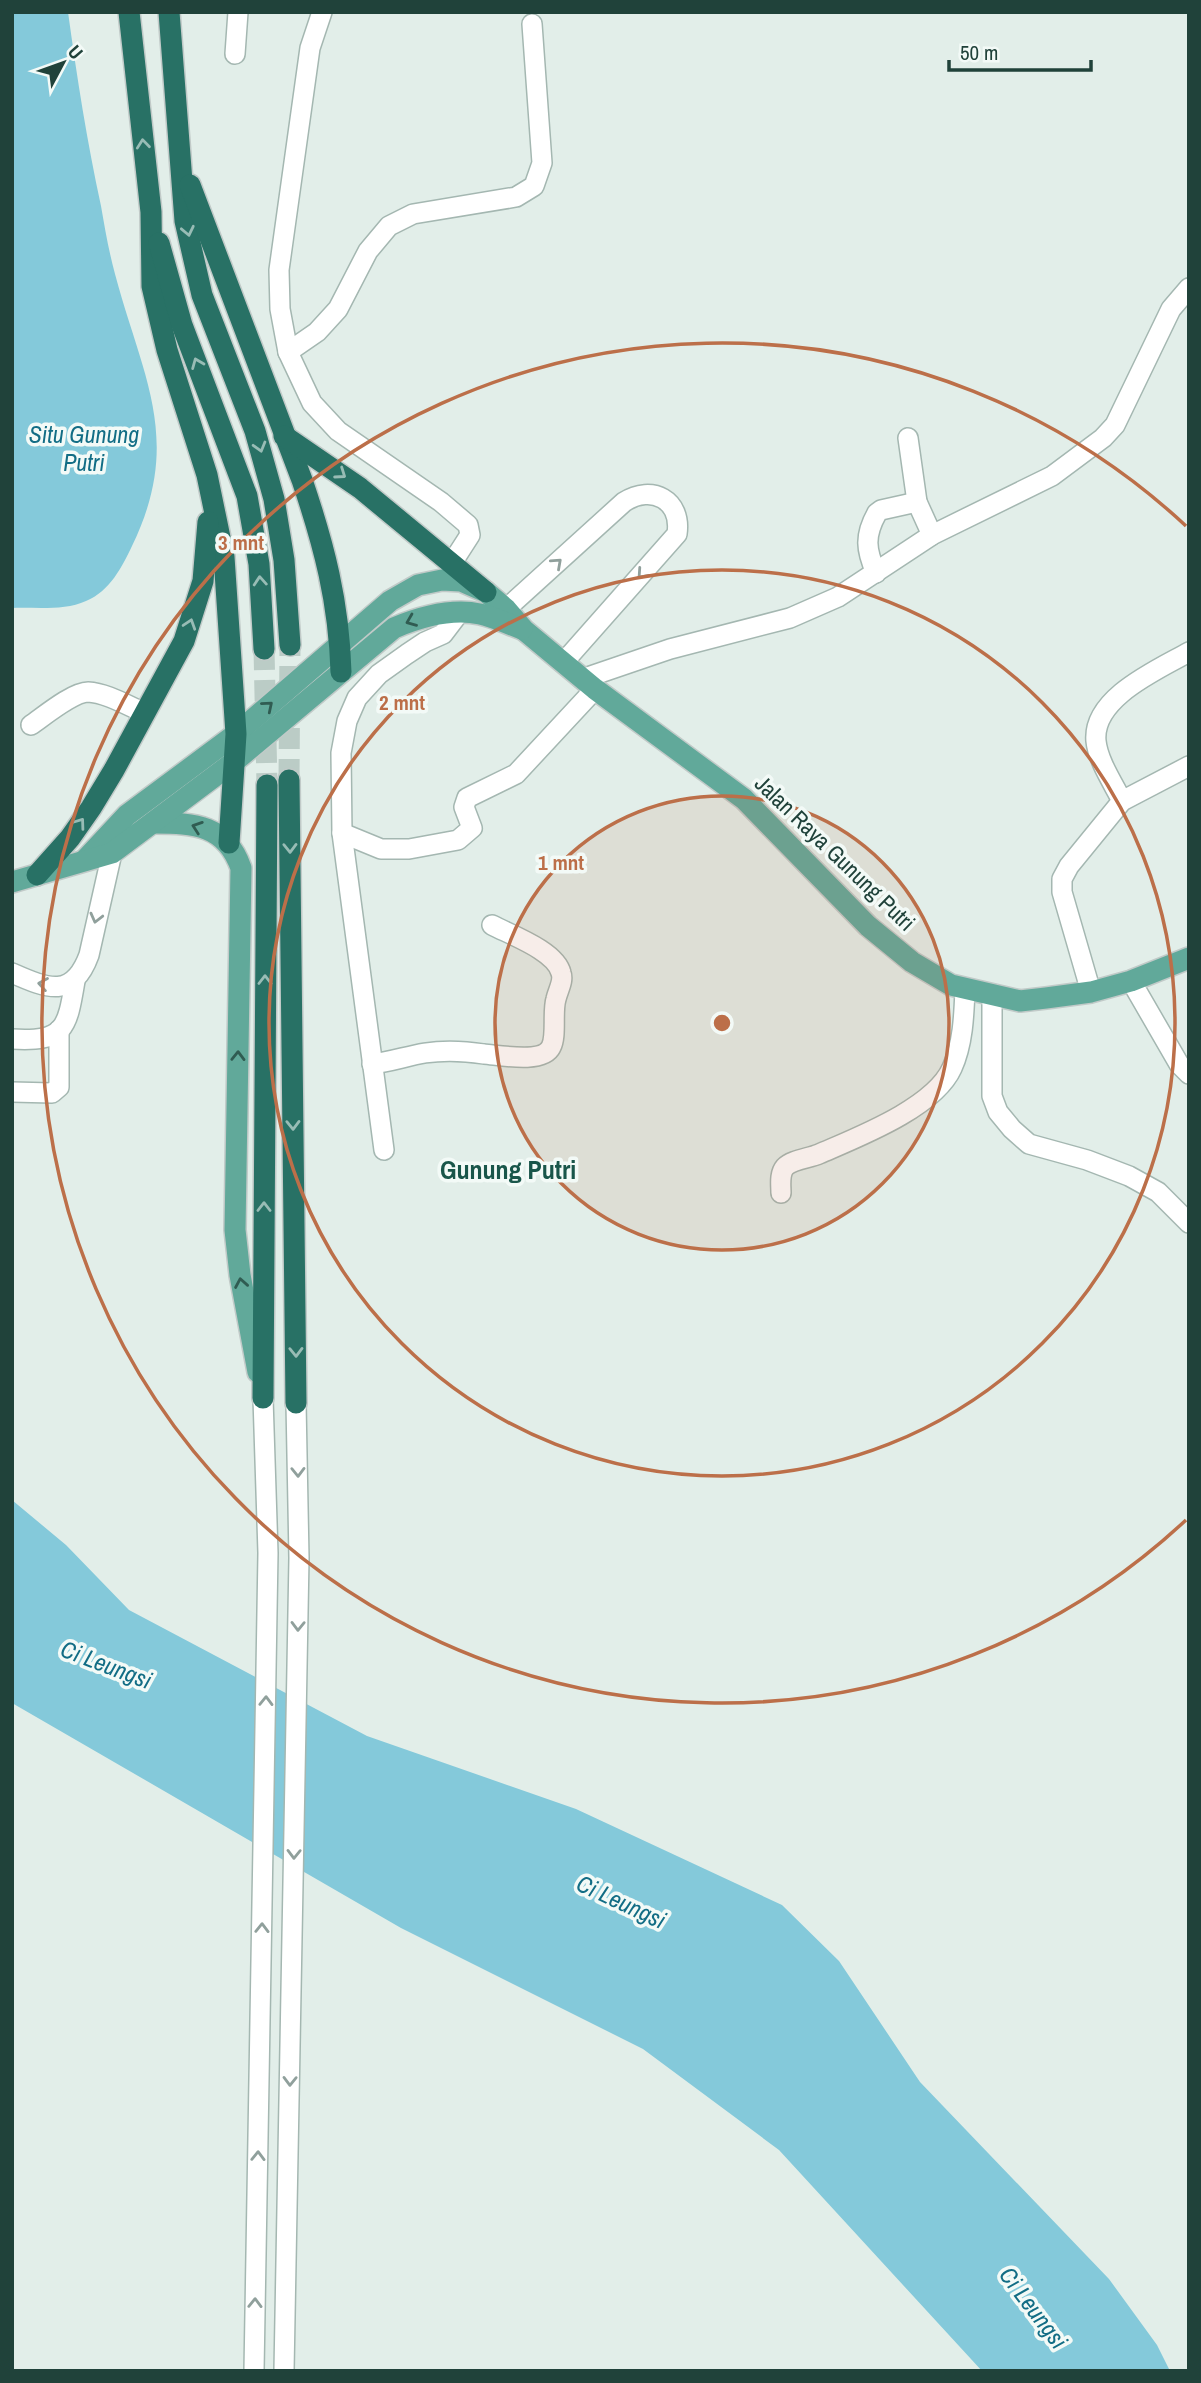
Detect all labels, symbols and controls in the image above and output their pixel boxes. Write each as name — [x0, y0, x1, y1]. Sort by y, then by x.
north arrow — [28, 28, 98, 98]
scale bar — [949, 28, 1091, 72]
text: 50 m — [960, 38, 998, 67]
text: U — [62, 39, 89, 65]
one-way arrow — [136, 138, 151, 150]
one-way arrow — [179, 225, 194, 237]
one-way arrow — [191, 358, 205, 370]
water label: Situ Gunung Putri — [29, 418, 139, 478]
one-way arrow — [251, 440, 266, 452]
one-way arrow — [333, 466, 346, 478]
text: 3 mnt — [218, 528, 264, 557]
one-way arrow — [549, 559, 562, 571]
one-way arrow — [638, 566, 650, 579]
one-way arrow — [252, 575, 267, 586]
one-way arrow — [405, 613, 417, 627]
one-way arrow — [181, 618, 196, 630]
text: 2 mnt — [379, 688, 425, 717]
one-way arrow — [260, 702, 273, 714]
street label: Jalan Raya Gunung Putri — [748, 768, 922, 937]
one-way arrow — [72, 818, 85, 831]
one-way arrow — [192, 821, 204, 835]
one-way arrow — [282, 843, 298, 854]
text: 1 mnt — [538, 848, 584, 877]
one-way arrow — [90, 912, 104, 924]
one-way arrow — [257, 974, 273, 985]
one-way arrow — [38, 977, 49, 992]
centre of rings — [710, 1011, 734, 1035]
one-way arrow — [230, 1050, 246, 1061]
one-way arrow — [285, 1120, 301, 1130]
district label: Gunung Putri — [440, 1152, 576, 1187]
one-way arrow — [256, 1202, 272, 1212]
one-way arrow — [234, 1277, 249, 1289]
one-way arrow — [288, 1347, 303, 1358]
one-way arrow — [290, 1466, 305, 1477]
one-way arrow — [290, 1622, 306, 1632]
water label: Ci Leungsi — [56, 1632, 157, 1696]
one-way arrow — [258, 1695, 274, 1706]
one-way arrow — [287, 1848, 302, 1859]
water label: Ci Leungsi — [572, 1866, 672, 1936]
one-way arrow — [254, 1923, 270, 1933]
one-way arrow — [283, 2076, 298, 2087]
one-way arrow — [250, 2150, 266, 2161]
water label: Ci Leungsi — [992, 2260, 1076, 2355]
one-way arrow — [248, 2297, 263, 2308]

